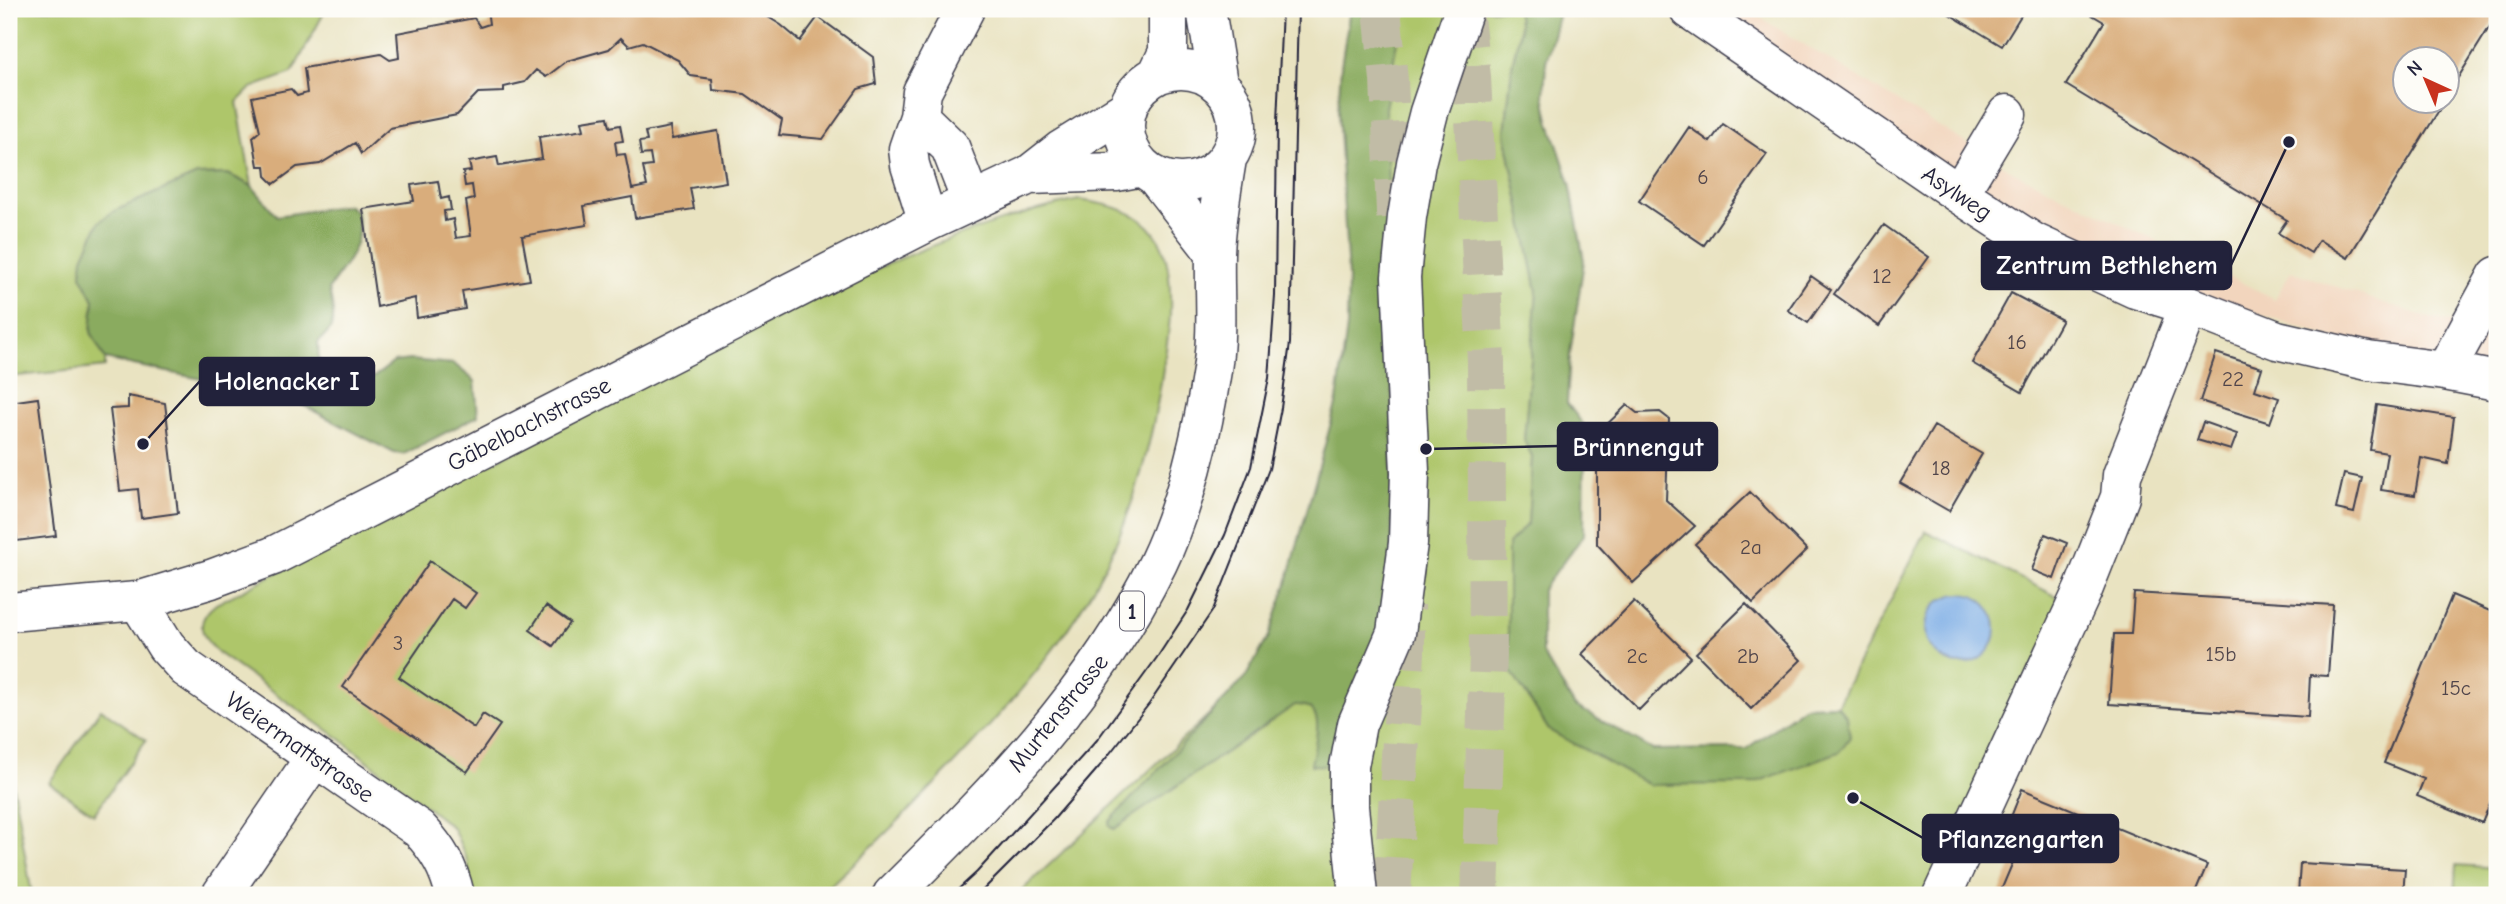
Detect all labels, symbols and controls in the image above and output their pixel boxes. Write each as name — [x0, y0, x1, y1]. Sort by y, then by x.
north arrow — [2390, 46, 2460, 116]
text: N — [2403, 56, 2427, 81]
street label: Asylweg — [1917, 159, 1997, 227]
house number: 6 — [1697, 165, 1709, 189]
callout: Zentrum Bethlehem — [1982, 242, 2231, 289]
text: Zentrum Bethlehem — [1996, 251, 2218, 281]
house number: 12 — [1872, 264, 1892, 288]
house number: 16 — [2007, 330, 2027, 354]
callout: Holenacker I — [200, 358, 374, 405]
text: Holenacker I — [214, 367, 360, 397]
house number: 22 — [2222, 367, 2244, 391]
street label: Gäbelbachstrasse — [443, 371, 615, 477]
callout: Brünnengut — [1558, 423, 1717, 470]
text: Brünnengut — [1572, 433, 1704, 463]
house number: 18 — [1931, 456, 1951, 480]
house number: 2a — [1740, 535, 1762, 559]
road number: 1 — [1120, 592, 1144, 631]
house number: 3 — [393, 631, 403, 655]
house number: 15b — [2206, 642, 2236, 666]
house number: 2c — [1626, 644, 1648, 668]
house number: 2b — [1737, 644, 1759, 668]
street label: Murtenstrasse — [1002, 648, 1114, 778]
house number: 15c — [2441, 676, 2471, 700]
street label: Weiermattstrasse — [221, 686, 379, 808]
callout: Pflanzengarten — [1923, 815, 2118, 862]
text: Pflanzengarten — [1938, 825, 2104, 855]

